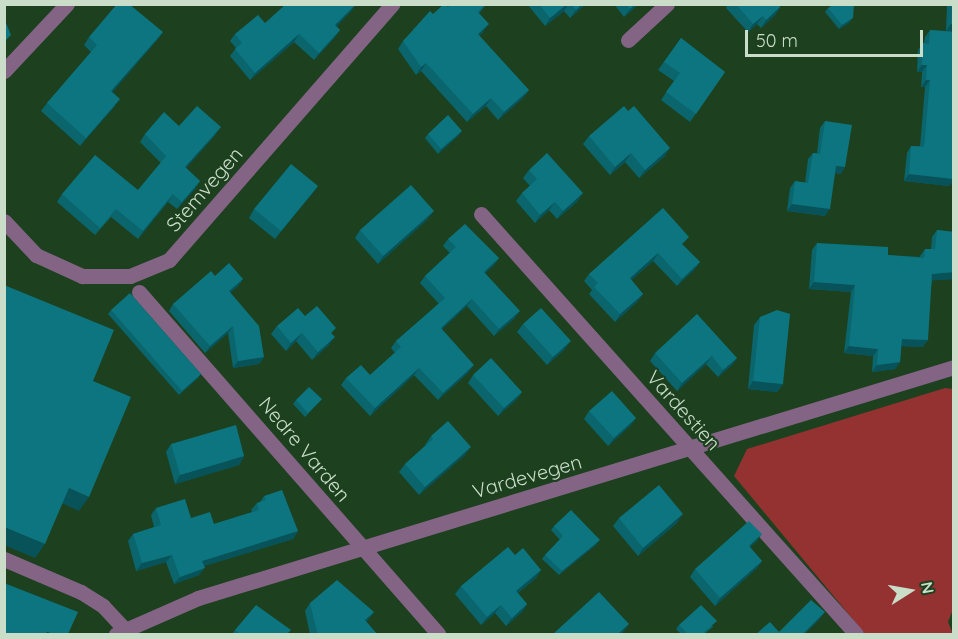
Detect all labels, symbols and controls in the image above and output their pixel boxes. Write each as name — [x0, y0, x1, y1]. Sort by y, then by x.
scale bar — [748, 18, 926, 56]
text: 50 m — [756, 29, 798, 52]
street label: Stemvegen — [161, 142, 247, 236]
street label: Vardestien — [642, 365, 726, 455]
street label: Nedre Varden — [254, 392, 356, 506]
street label: Vardevegen — [470, 449, 584, 503]
north arrow — [880, 561, 940, 621]
text: N — [917, 580, 939, 595]

